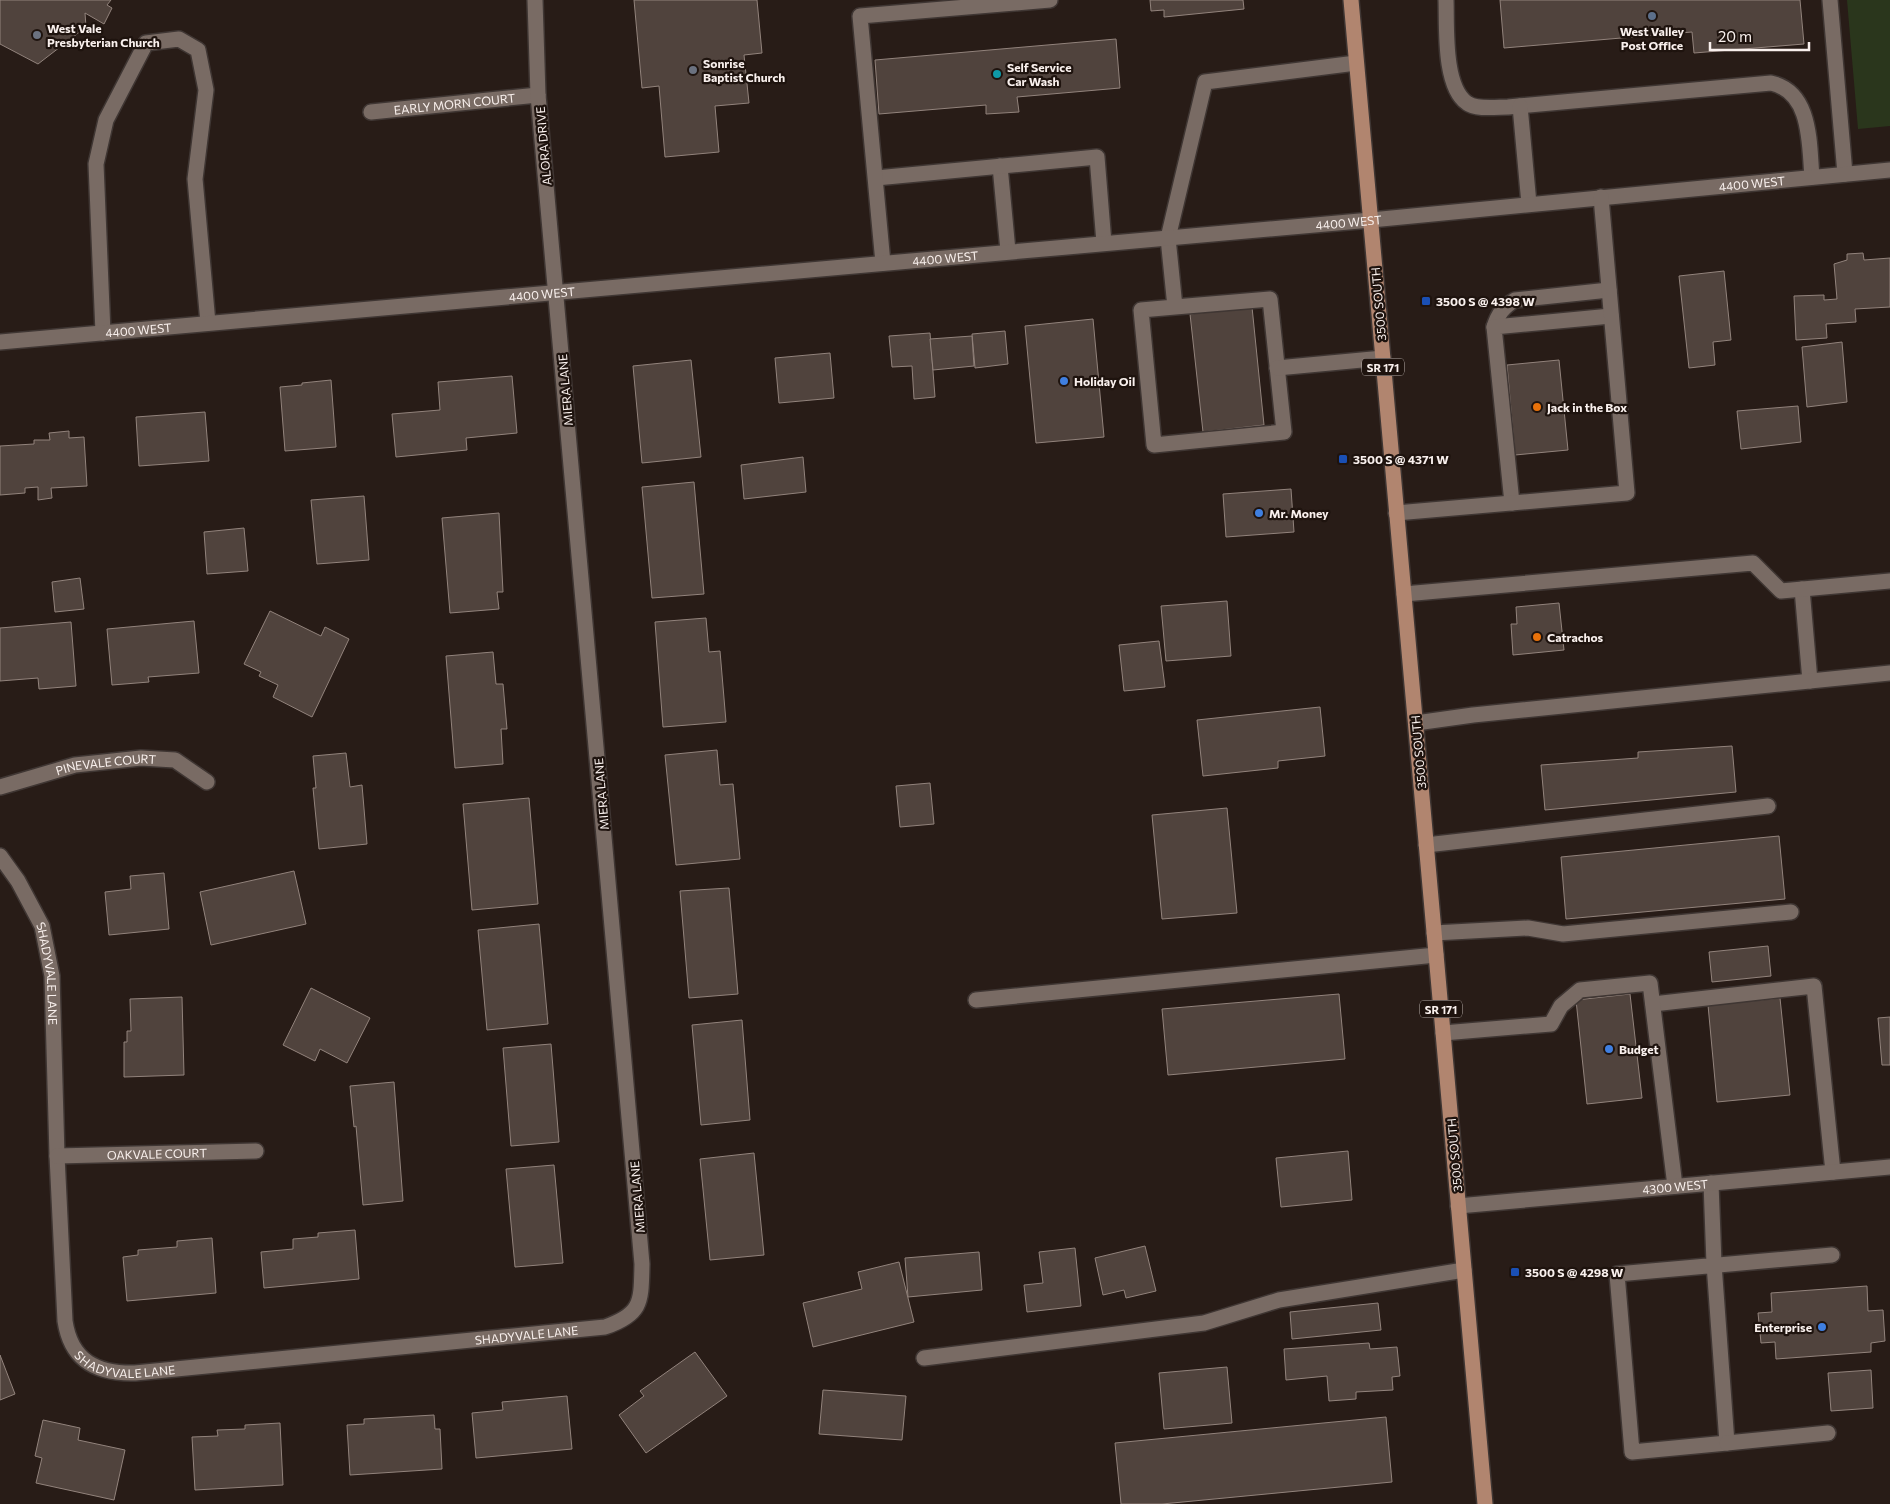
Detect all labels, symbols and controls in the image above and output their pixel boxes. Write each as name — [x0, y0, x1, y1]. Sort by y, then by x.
marker: West Valley Post Office — [1646, 10, 1658, 22]
scale bar — [1710, 20, 1809, 52]
place label: West Vale Presbyterian Church — [47, 21, 160, 49]
place label: West Valley Post Office — [1620, 24, 1685, 52]
text: 20 m — [1718, 27, 1752, 45]
marker: West Vale Presbyterian Church — [31, 29, 43, 41]
place label: Sonrise Baptist Church — [703, 56, 785, 84]
place label: Self Service Car Wash — [1007, 60, 1071, 88]
marker: Sonrise Baptist Church — [687, 64, 699, 76]
marker: Self Service Car Wash — [991, 68, 1003, 80]
street label: EARLY MORN COURT — [393, 90, 516, 117]
street label: ALORA DRIVE — [533, 106, 553, 186]
street label: 4400 WEST — [1718, 173, 1786, 193]
street label: 4400 WEST — [1315, 212, 1383, 232]
street label: 4400 WEST — [912, 248, 979, 268]
street label: 3500 SOUTH — [1368, 267, 1388, 341]
street label: 4400 WEST — [508, 284, 576, 304]
place label: 3500 S @ 4398 W — [1436, 294, 1535, 308]
marker: 3500 S @ 4398 W — [1420, 295, 1432, 307]
street label: 4400 WEST — [105, 320, 172, 340]
street label: MIERA LANE — [555, 354, 575, 426]
road number: SR 171 — [1362, 358, 1404, 376]
place label: Holiday Oil — [1074, 374, 1135, 388]
marker: Holiday Oil — [1058, 375, 1070, 387]
place label: Jack in the Box — [1547, 400, 1627, 415]
marker: Jack in the Box — [1531, 401, 1543, 413]
place label: 3500 S @ 4371 W — [1353, 452, 1449, 466]
marker: 3500 S @ 4371 W — [1337, 453, 1349, 465]
place label: Mr. Money — [1269, 506, 1329, 520]
marker: Mr. Money — [1253, 507, 1265, 519]
place label: Catrachos — [1547, 630, 1604, 644]
marker: Catrachos — [1531, 631, 1543, 643]
street label: 3500 SOUTH — [1408, 715, 1428, 789]
street label: PINEVALE COURT — [54, 751, 157, 777]
street label: MIERA LANE — [591, 758, 611, 830]
street label: SHADYVALE LANE — [34, 919, 60, 1025]
road number: SR 171 — [1420, 1001, 1462, 1018]
place label: Budget — [1619, 1042, 1659, 1056]
marker: Budget — [1603, 1043, 1615, 1055]
street label: 3500 SOUTH — [1444, 1118, 1464, 1192]
street label: OAKVALE COURT — [107, 1145, 207, 1162]
street label: MIERA LANE — [627, 1161, 647, 1233]
street label: 4300 WEST — [1642, 1176, 1709, 1196]
place label: 3500 S @ 4298 W — [1525, 1265, 1624, 1279]
marker: 3500 S @ 4298 W — [1509, 1266, 1521, 1278]
place label: Enterprise — [1754, 1320, 1812, 1334]
marker: Enterprise — [1816, 1321, 1828, 1333]
street label: SHADYVALE LANE — [474, 1323, 579, 1347]
street label: SHADYVALE LANE — [72, 1348, 176, 1380]

